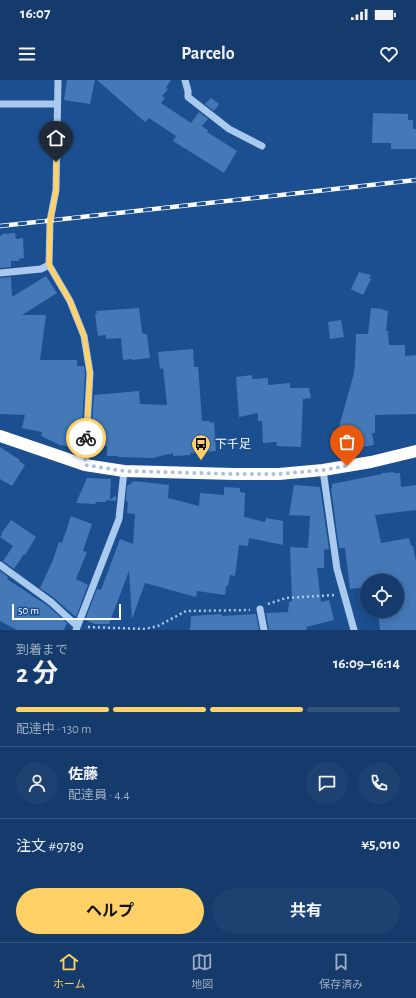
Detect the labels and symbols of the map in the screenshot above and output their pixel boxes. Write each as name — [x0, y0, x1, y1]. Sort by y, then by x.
pin — [39, 121, 73, 162]
courier — [66, 418, 106, 458]
pin — [330, 425, 364, 466]
bus stop icon: 下千足 — [190, 433, 212, 461]
place label: 下千足 — [215, 438, 251, 450]
scale bar — [12, 602, 121, 621]

